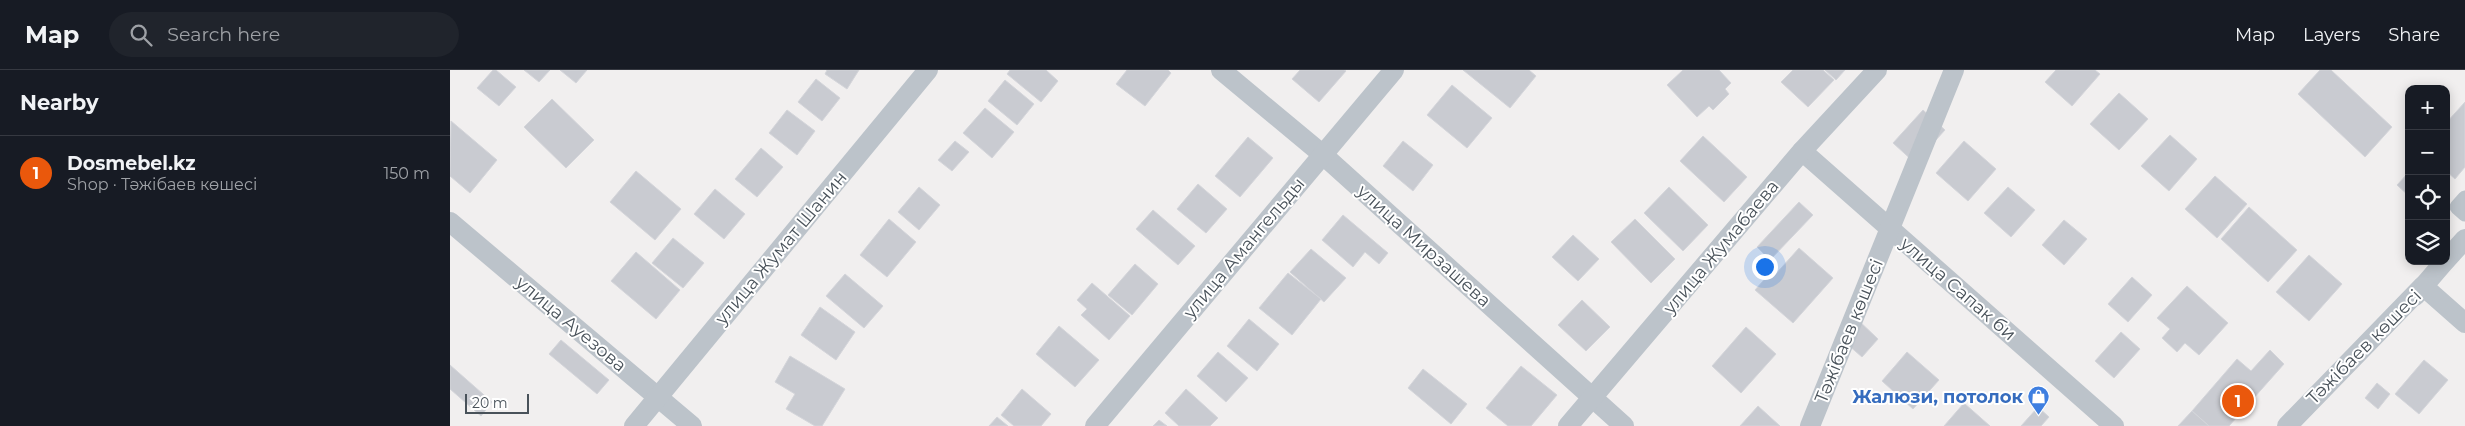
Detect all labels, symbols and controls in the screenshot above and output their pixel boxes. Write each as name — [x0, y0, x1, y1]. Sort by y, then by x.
search box — [109, 12, 459, 57]
text: Map — [25, 20, 79, 49]
icon: search — [127, 21, 155, 49]
text: Search here — [167, 23, 280, 46]
text: Map — [2235, 24, 2275, 46]
text: Layers — [2303, 24, 2360, 46]
text: Share — [2388, 24, 2440, 46]
map controls — [2405, 85, 2450, 265]
button: + — [2405, 85, 2450, 130]
text: Nearby — [20, 90, 99, 115]
button: − — [2405, 130, 2450, 175]
text: Dosmebel.kz — [67, 152, 196, 175]
text: 1 — [33, 164, 39, 183]
text: 150 m — [383, 164, 430, 183]
street label: улица Жумат Шанин — [710, 167, 852, 330]
street label: улица Амангельды — [1178, 173, 1309, 324]
text: Shop · Тәжібаев көшесі — [67, 175, 257, 194]
street label: улица Жумабаева — [1658, 175, 1784, 319]
button: locate — [2405, 175, 2450, 220]
street label: улица Мирзашева — [1352, 179, 1495, 312]
button: layers — [2405, 220, 2450, 265]
street label: улица Сапак би — [1895, 232, 2020, 345]
your location — [1752, 254, 1778, 280]
street label: Тәжібаев көшесі — [1810, 256, 1888, 406]
street label: улица Ауезова — [511, 271, 631, 377]
street label: Тәжібаев көшесі — [2302, 285, 2426, 409]
pin: 1 — [2222, 382, 2254, 420]
shop icon: Жалюзи, потолок — [2027, 385, 2051, 416]
place label: Жалюзи, потолок — [1852, 386, 2023, 408]
scale bar — [465, 391, 529, 414]
text: 20 m — [472, 394, 508, 412]

